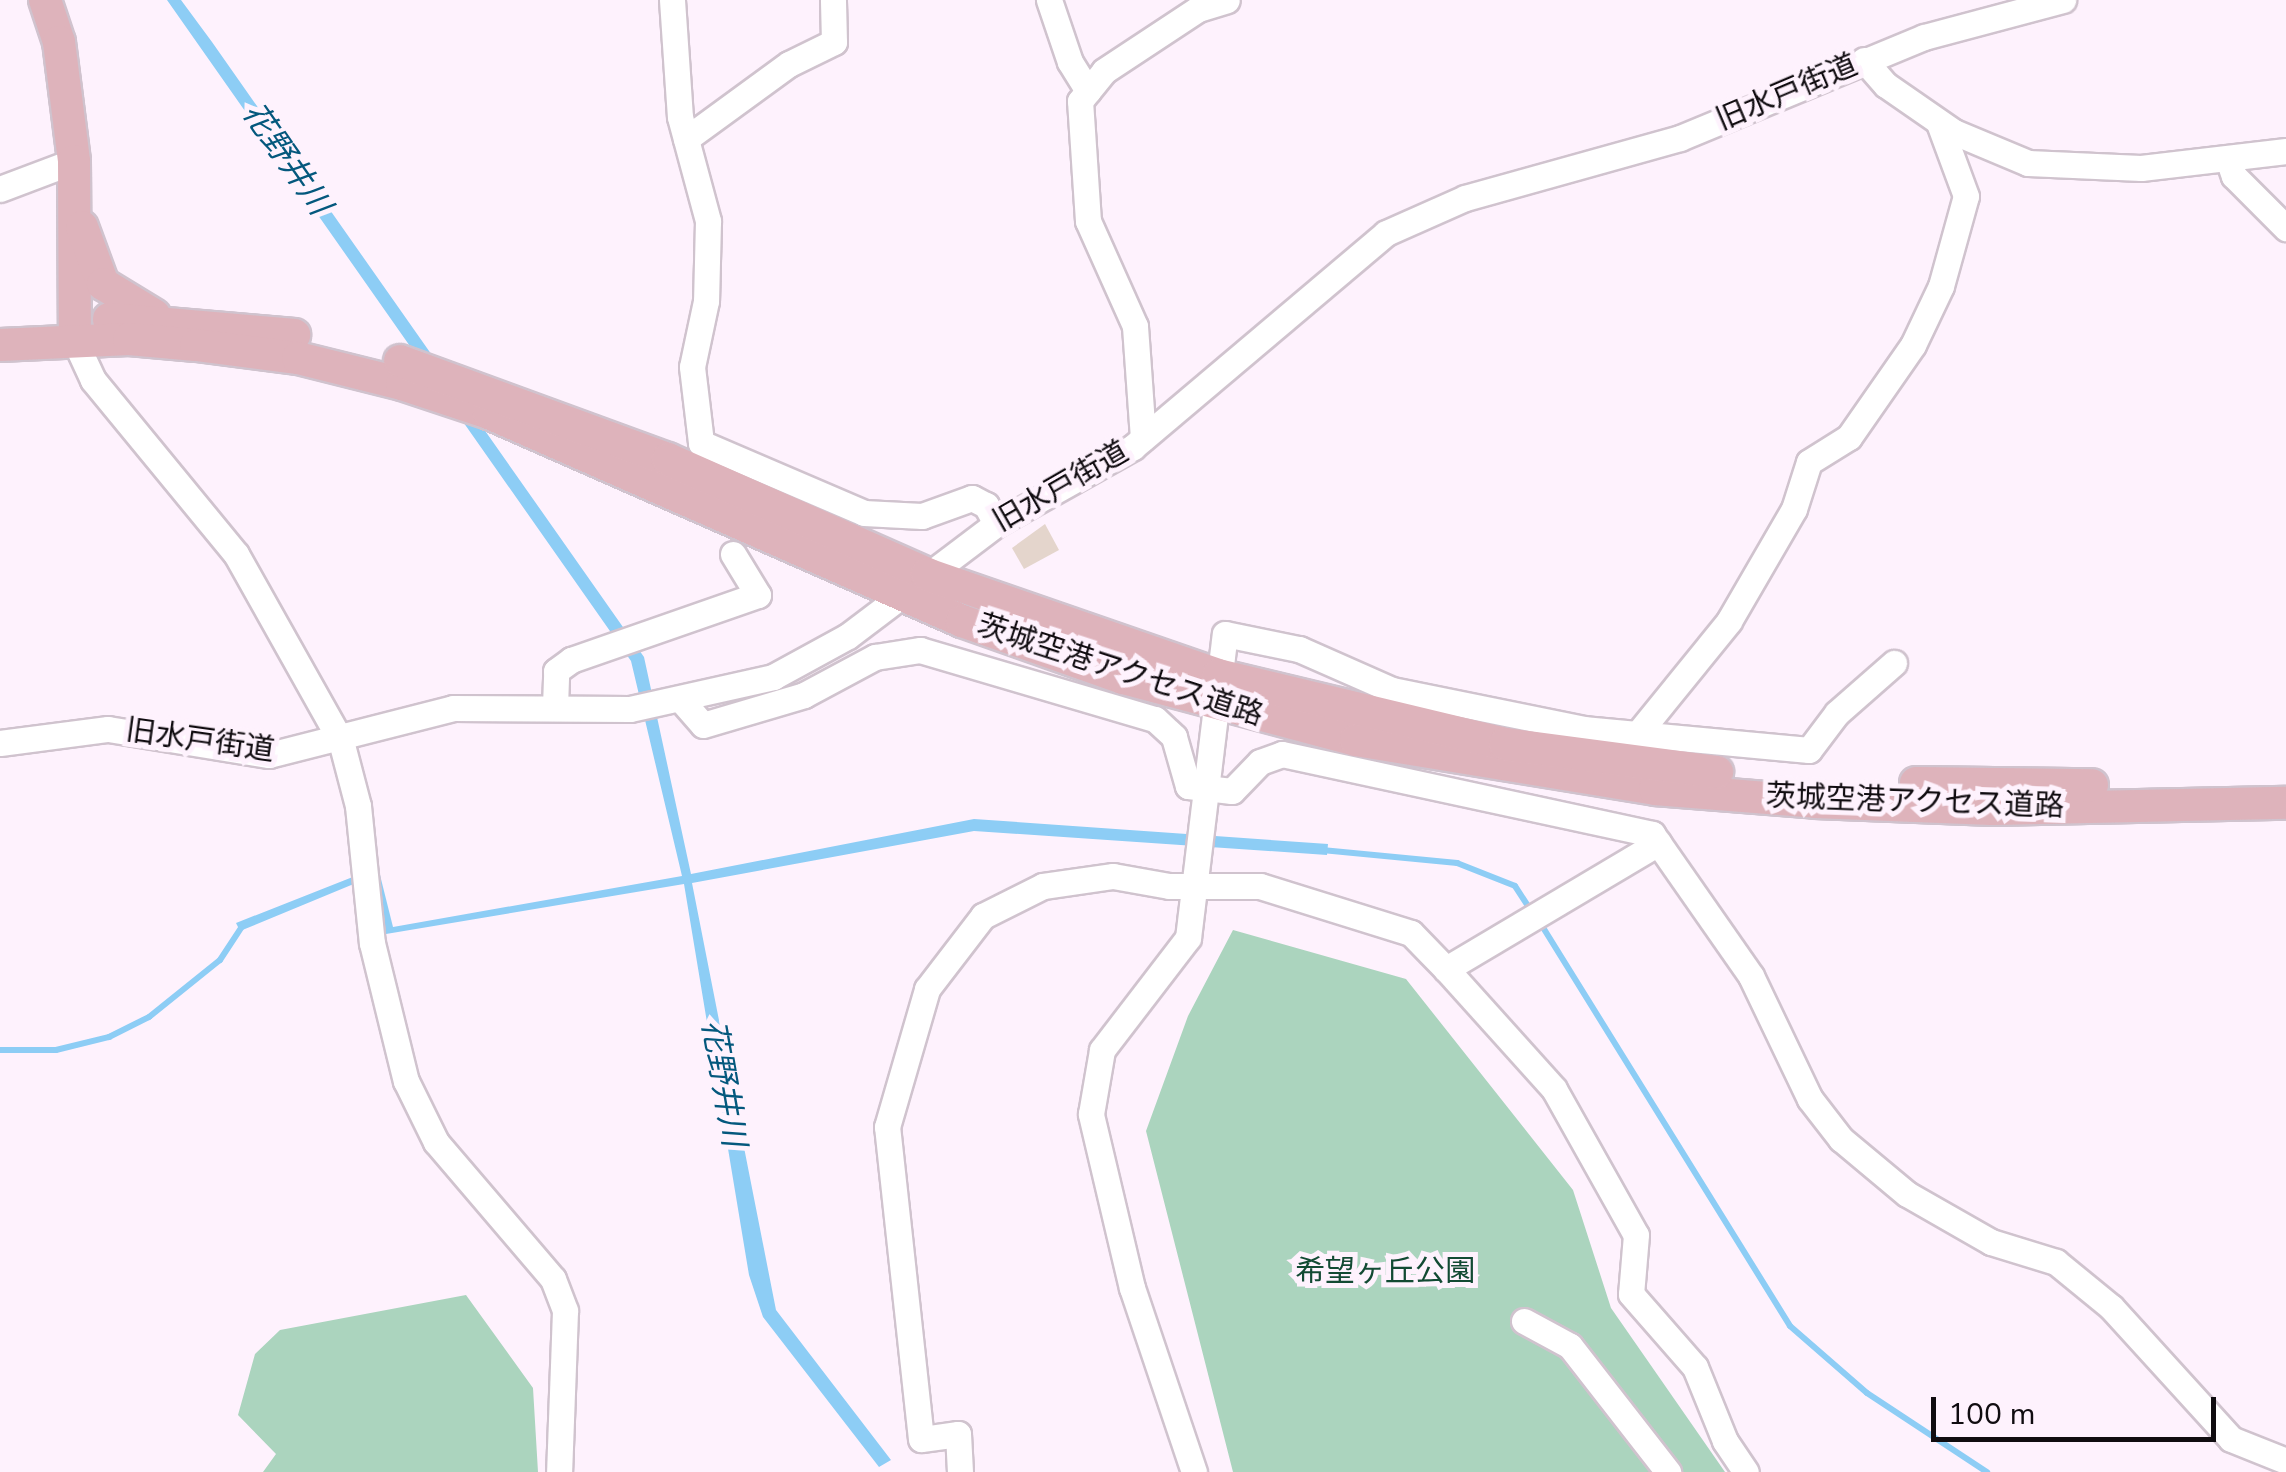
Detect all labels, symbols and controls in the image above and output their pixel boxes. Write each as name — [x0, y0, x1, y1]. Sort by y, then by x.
street label: 旧水戸街道 — [1711, 47, 1863, 139]
water label: 花野井川 — [234, 96, 338, 222]
street label: 旧水戸街道 — [987, 434, 1135, 540]
street label: 茨城空港アクセス道路 — [972, 608, 1268, 734]
street label: 旧水戸街道 — [123, 713, 277, 769]
street label: 茨城空港アクセス道路 — [1764, 779, 2066, 825]
water label: 花野井川 — [693, 1017, 753, 1149]
park label: 希望ヶ丘公園 — [1295, 1254, 1475, 1290]
scale bar — [1936, 1377, 2221, 1439]
text: 100 m — [1948, 1394, 2035, 1435]

